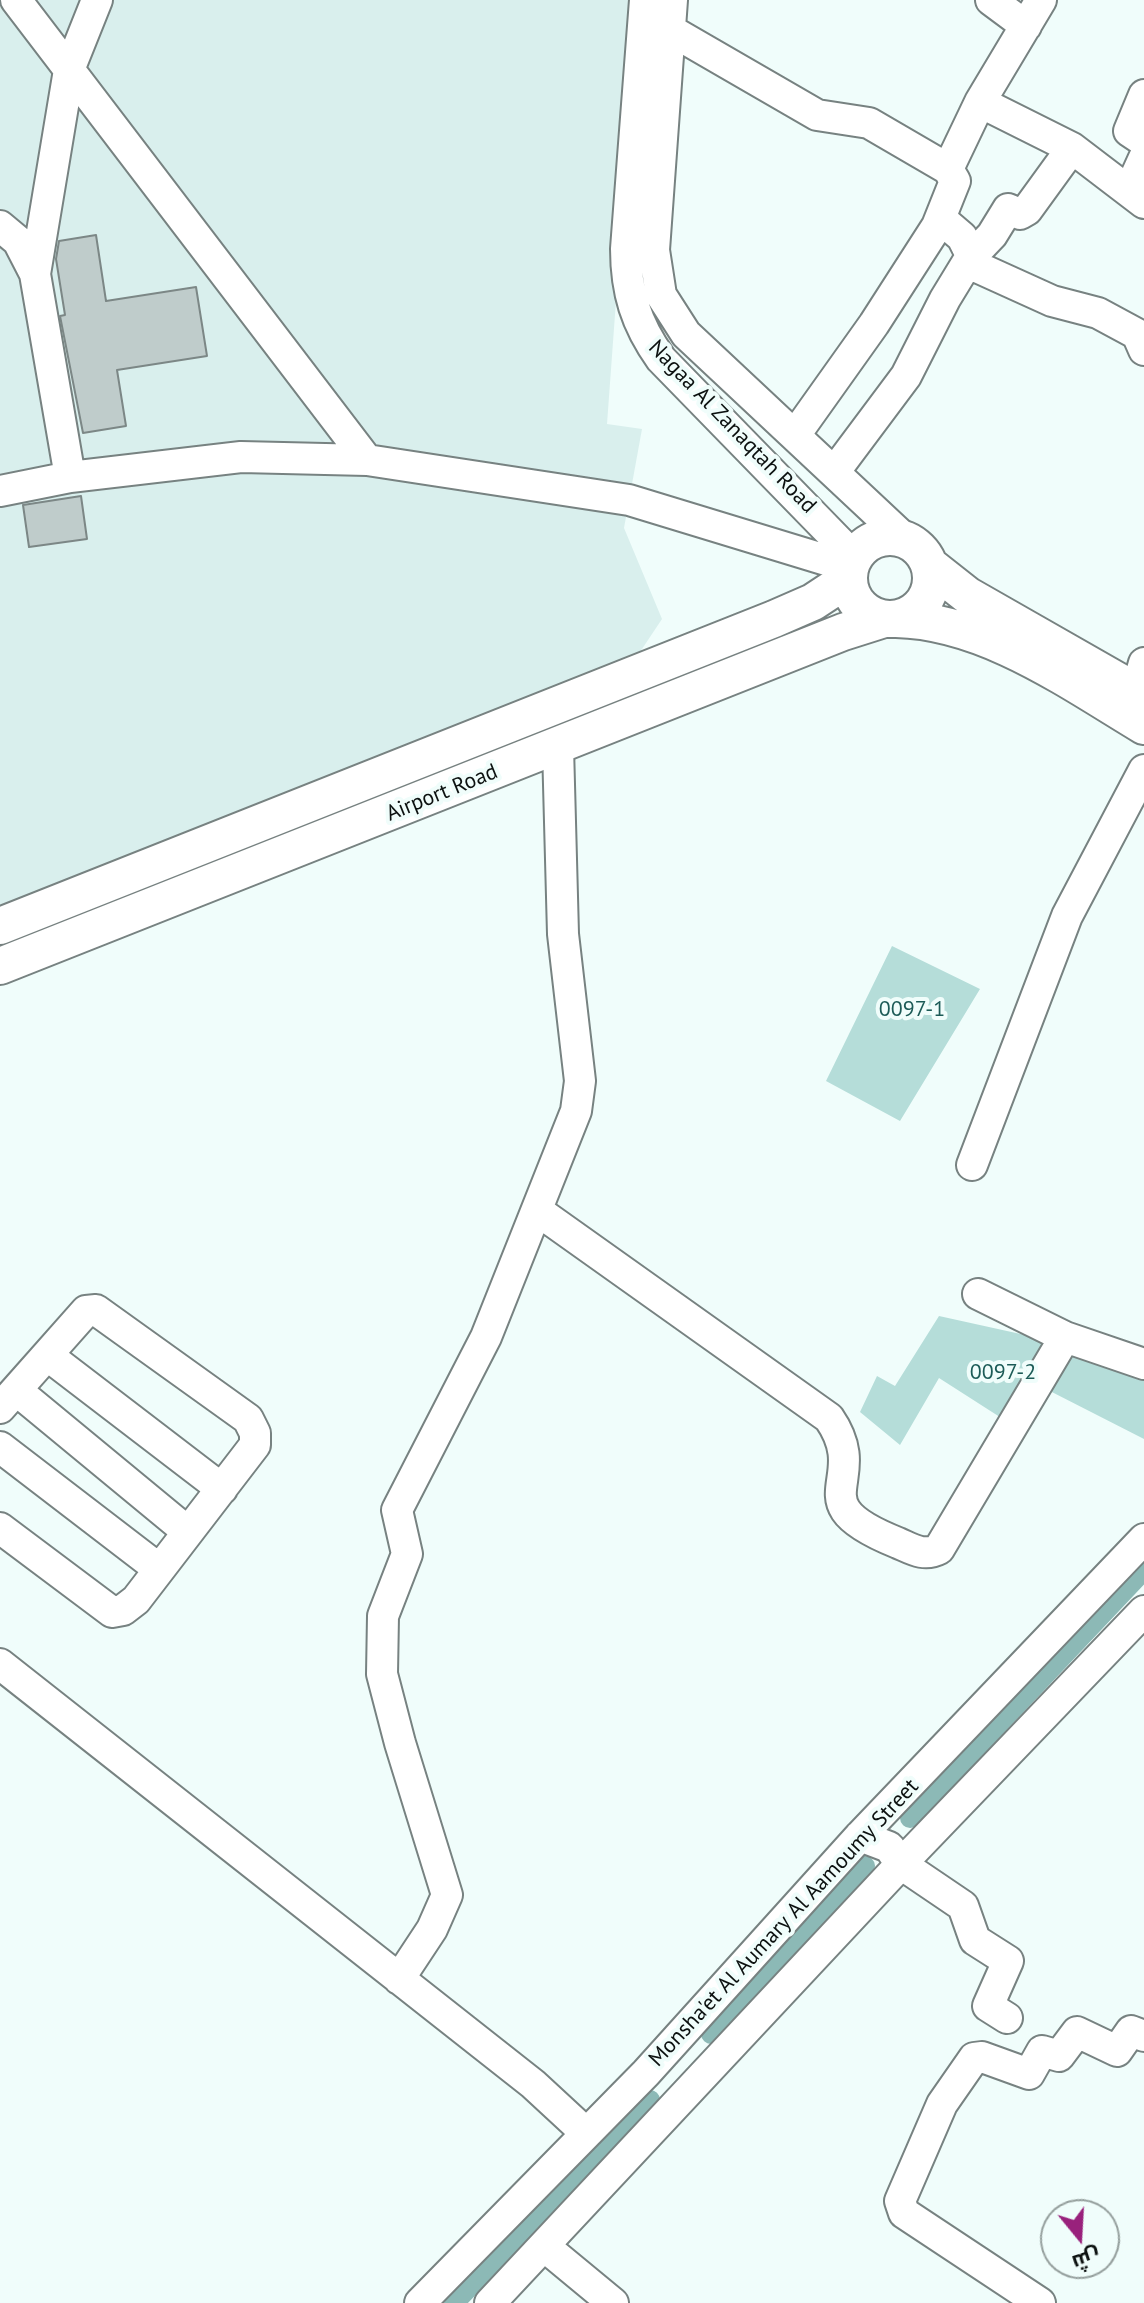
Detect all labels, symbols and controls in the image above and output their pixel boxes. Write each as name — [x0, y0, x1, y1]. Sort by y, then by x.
street label: Nagaa Al Zanaqtah Road — [642, 335, 822, 519]
street label: Airport Road — [382, 759, 502, 827]
park label: 0097-1 — [879, 997, 945, 1023]
park label: 0097-2 — [970, 1360, 1036, 1386]
street label: Monsha'et Al Aumary Al Aamoumy Street — [644, 1774, 924, 2072]
north arrow — [1040, 2199, 1120, 2279]
text: ش — [1069, 2242, 1105, 2278]

